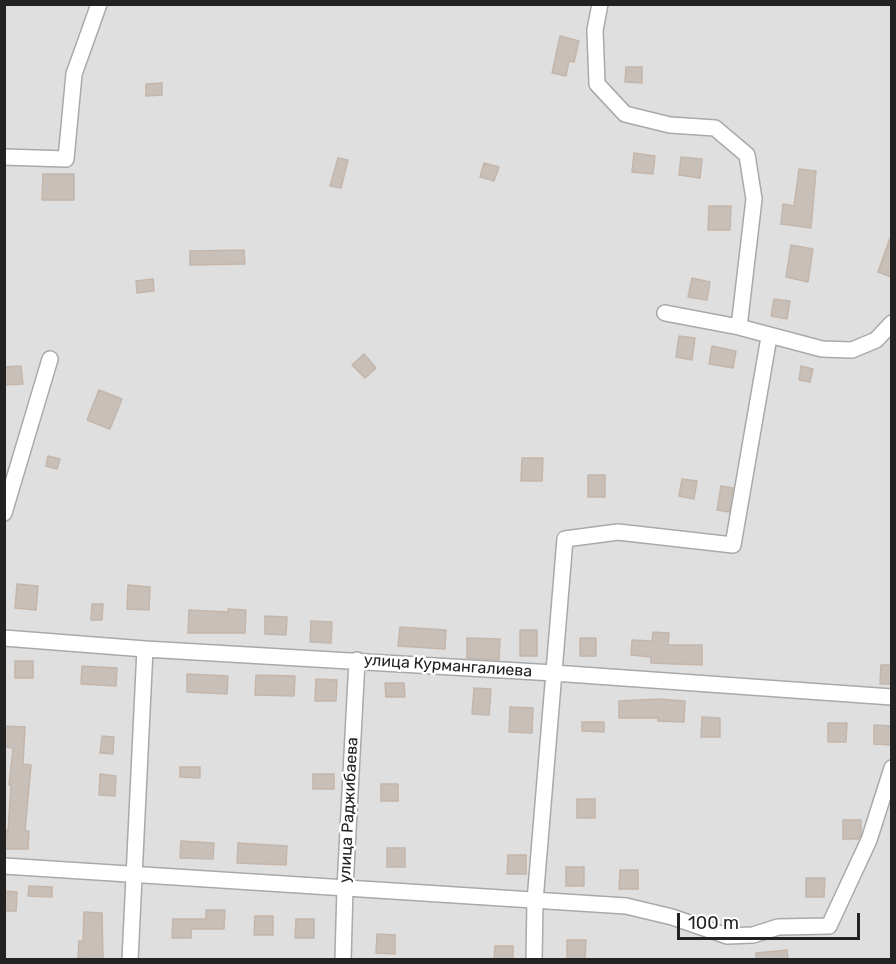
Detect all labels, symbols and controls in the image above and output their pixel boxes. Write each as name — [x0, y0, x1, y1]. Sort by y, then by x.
street label: улица Курмангалиева — [363, 651, 533, 681]
street label: улица Раджибаева — [336, 737, 362, 883]
scale bar — [680, 901, 863, 939]
text: 100 m — [688, 912, 739, 934]

